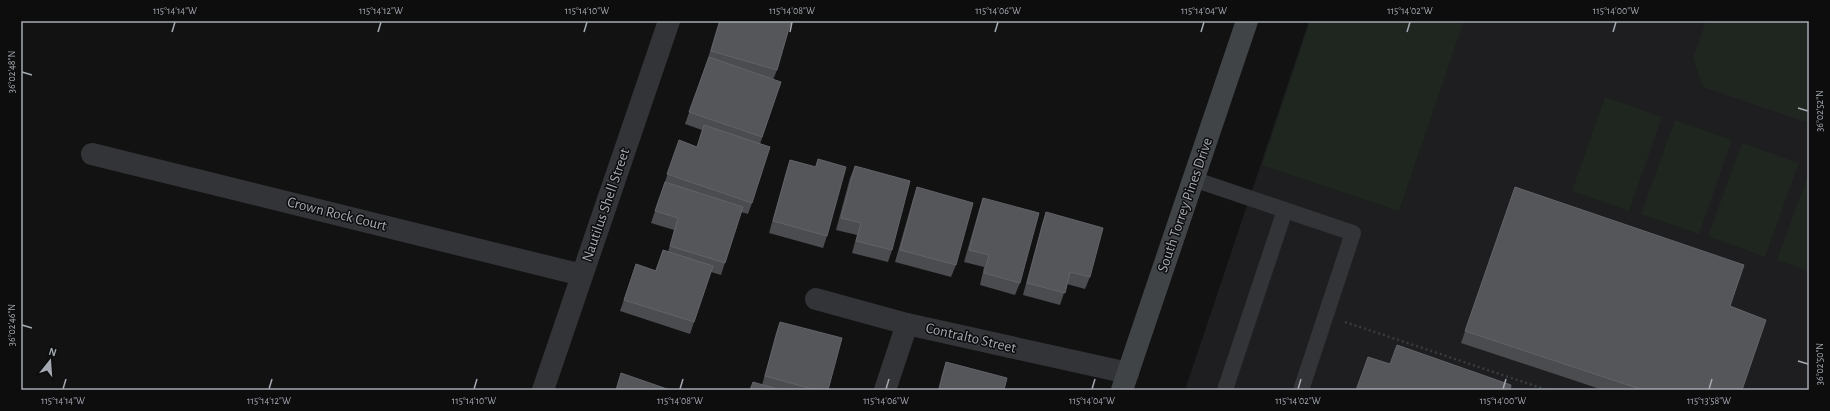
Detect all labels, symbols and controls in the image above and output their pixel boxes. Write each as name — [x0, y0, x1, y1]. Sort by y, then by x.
text: 115°14'14"W — [153, 6, 197, 16]
text: 115°14'12"W — [359, 6, 403, 16]
text: 115°14'10"W — [565, 6, 609, 16]
text: 115°14'08"W — [769, 6, 815, 16]
text: 115°14'06"W — [975, 6, 1021, 16]
text: 115°14'04"W — [1181, 6, 1227, 16]
text: 115°14'02"W — [1387, 6, 1433, 16]
text: 115°14'00"W — [1593, 6, 1639, 16]
text: 36°02'48"N — [7, 51, 17, 93]
text: 36°02'52"N — [1815, 90, 1825, 132]
street label: South Torrey Pines Drive — [1155, 136, 1215, 274]
street label: Nautilus Shell Street — [580, 146, 633, 264]
street label: Crown Rock Court — [286, 194, 389, 234]
text: 36°02'46"N — [7, 304, 17, 346]
street label: Contralto Street — [924, 320, 1018, 356]
north arrow — [30, 341, 70, 381]
text: 36°02'50"N — [1815, 343, 1825, 385]
text: N — [48, 346, 58, 358]
text: 115°14'14"W — [41, 396, 85, 406]
text: 115°14'12"W — [247, 396, 291, 406]
text: 115°14'10"W — [452, 396, 496, 406]
text: 115°14'08"W — [657, 396, 703, 406]
text: 115°14'06"W — [863, 396, 909, 406]
text: 115°14'04"W — [1069, 396, 1115, 406]
text: 115°14'02"W — [1275, 396, 1321, 406]
text: 115°14'00"W — [1480, 396, 1526, 406]
text: 115°13'58"W — [1687, 396, 1731, 406]

